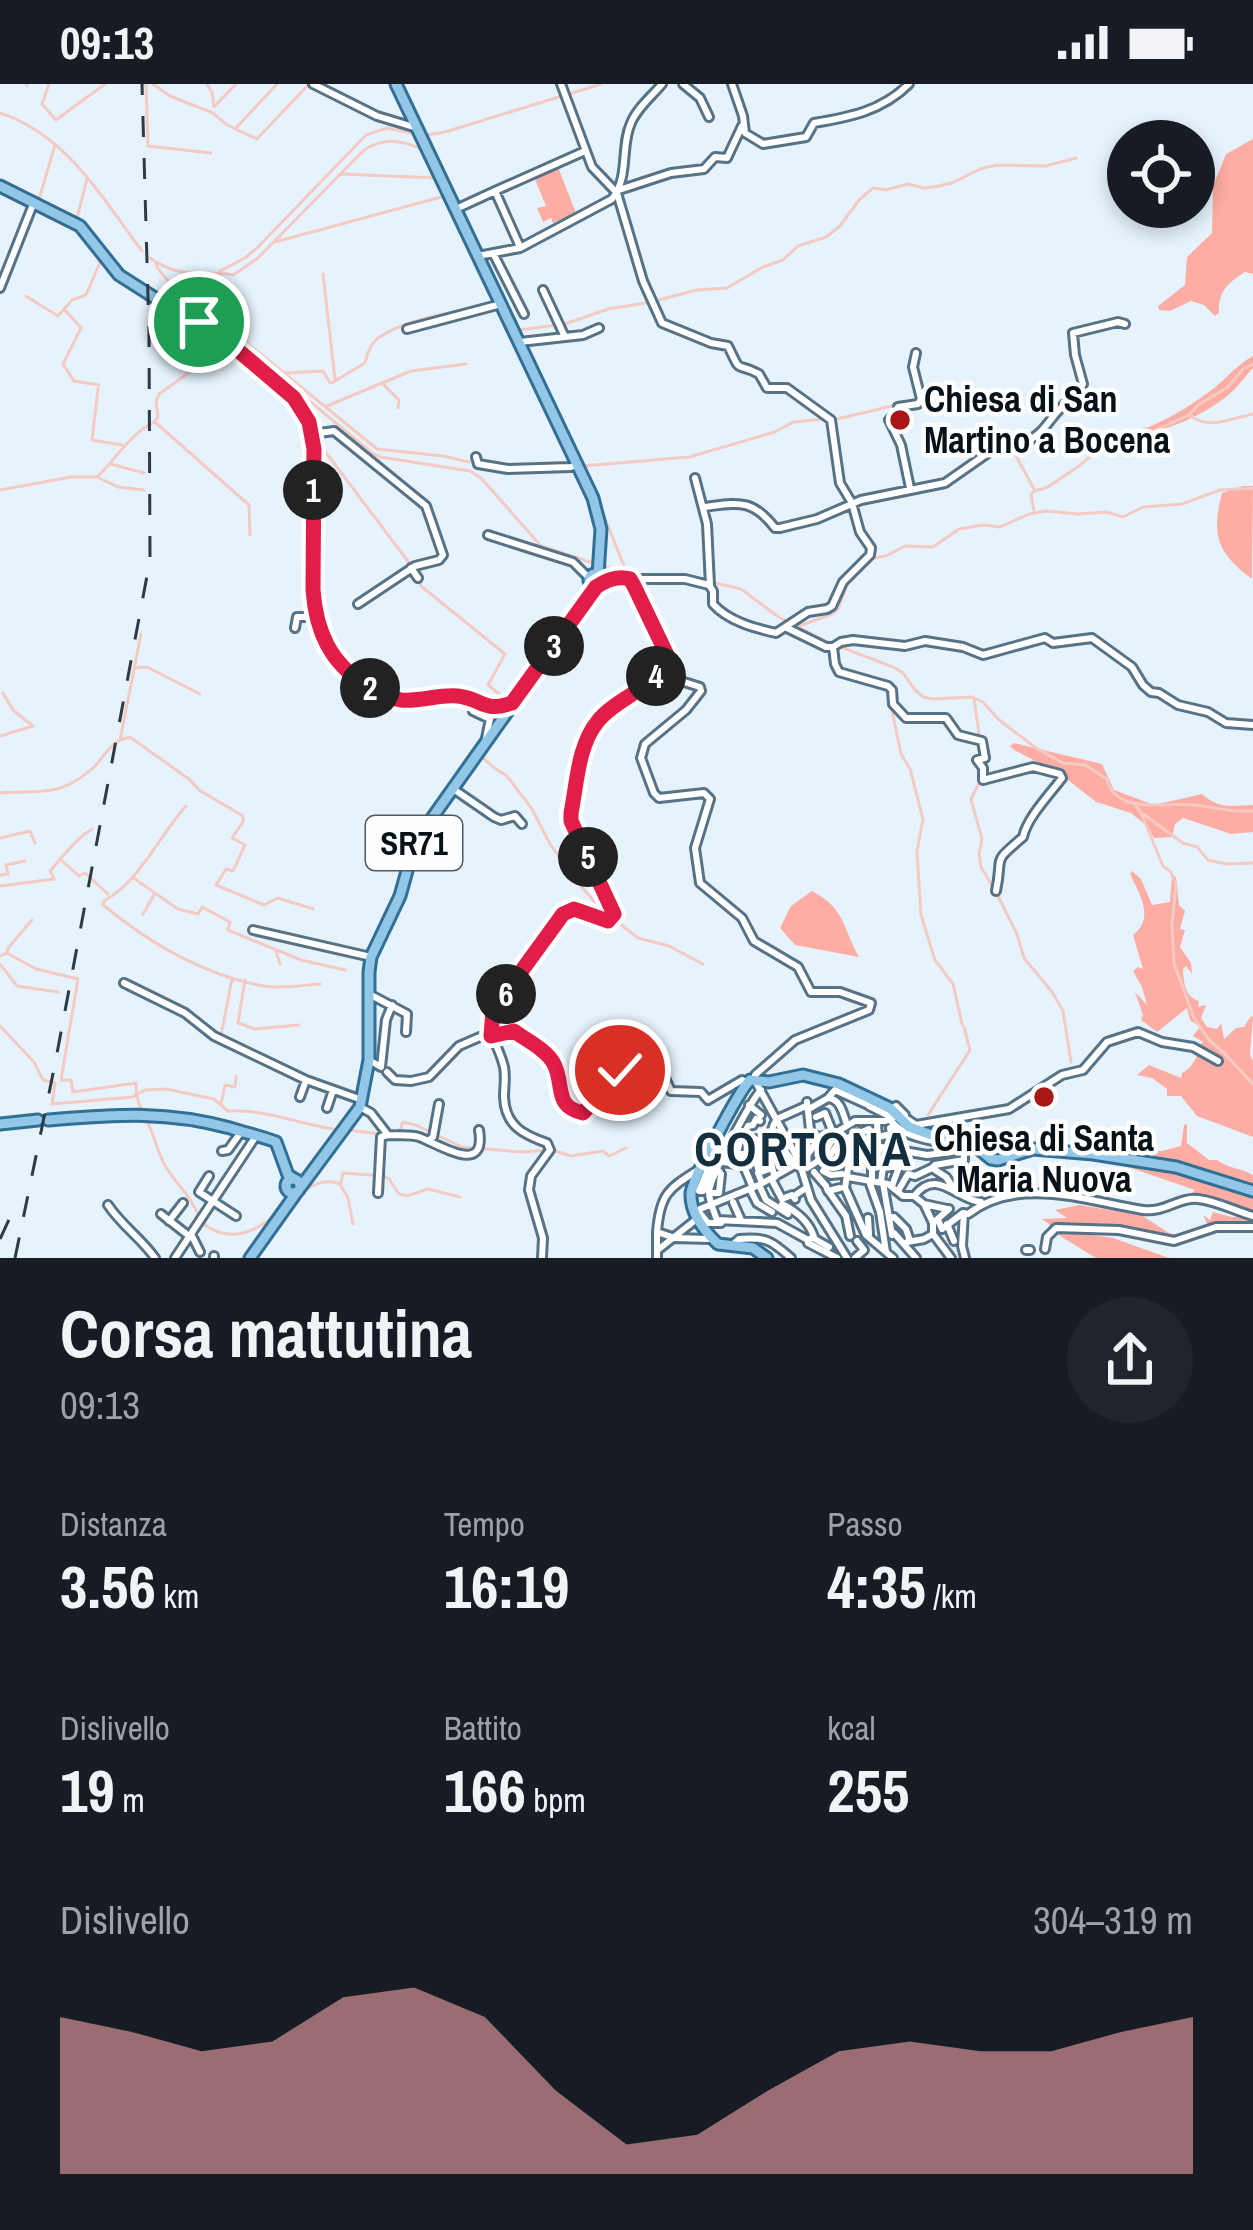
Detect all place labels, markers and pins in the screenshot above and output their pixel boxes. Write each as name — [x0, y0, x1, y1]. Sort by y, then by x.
pin — [148, 271, 250, 373]
place label: Chiesa di San Martino a Bocena — [924, 375, 1171, 464]
marker: Chiesa di San Martino a Bocena — [887, 407, 913, 433]
pin: 1 — [283, 460, 343, 520]
pin: 3 — [524, 616, 584, 676]
pin: 4 — [626, 646, 686, 706]
pin: 2 — [340, 658, 400, 718]
pin: 5 — [558, 827, 618, 887]
pin: 6 — [476, 964, 536, 1024]
pin — [569, 1019, 671, 1121]
marker: Chiesa di Santa Maria Nuova — [1031, 1084, 1057, 1110]
place label: Chiesa di Santa Maria Nuova — [934, 1114, 1155, 1203]

